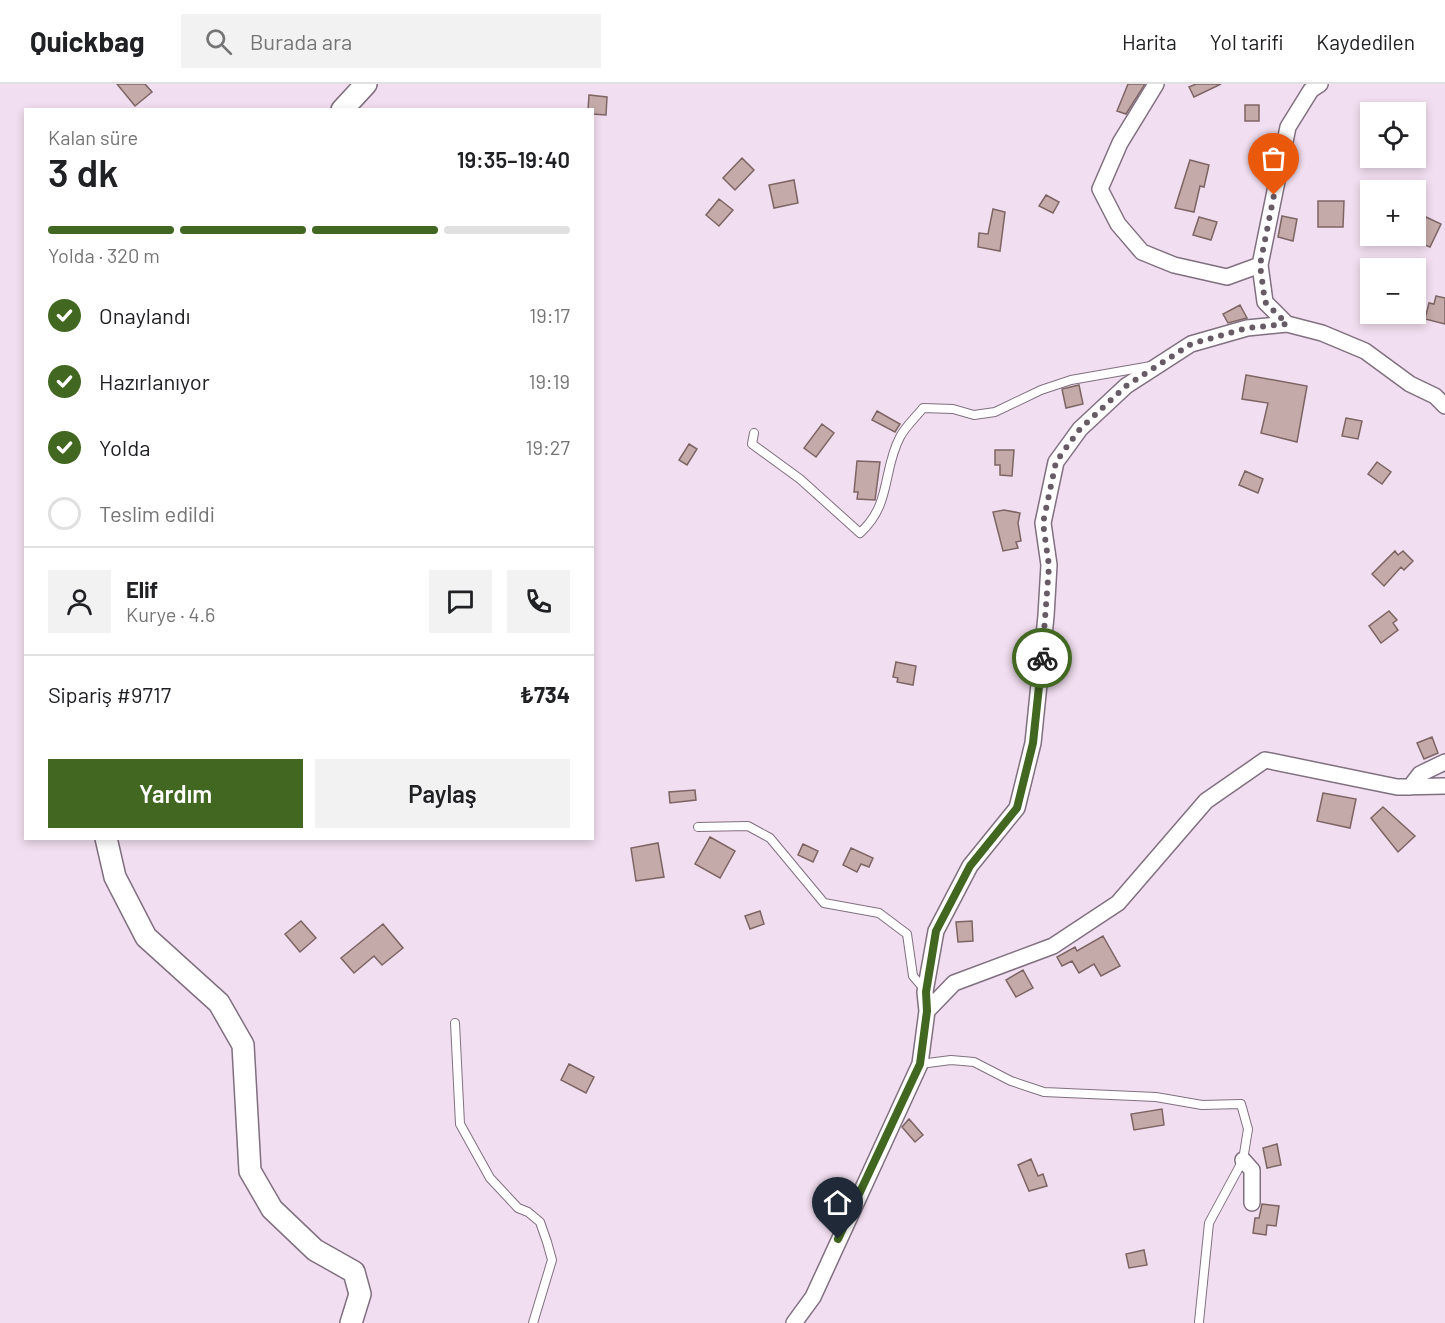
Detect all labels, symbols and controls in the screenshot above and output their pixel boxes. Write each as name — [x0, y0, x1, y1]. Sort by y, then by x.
search box — [181, 14, 601, 68]
text: Quickbag — [30, 24, 145, 58]
icon: search — [202, 25, 235, 58]
text: Burada ara — [250, 28, 352, 54]
text: Harita — [1122, 29, 1177, 54]
text: Yol tarifi — [1210, 29, 1283, 54]
text: Kaydedilen — [1316, 29, 1415, 54]
map controls — [1360, 102, 1426, 324]
button: locate — [1360, 102, 1426, 168]
text: Kalan süre — [48, 125, 138, 149]
pin — [1248, 133, 1299, 195]
icon: bag — [1257, 142, 1290, 175]
text: 19:35–19:40 — [457, 146, 570, 172]
text: 3 dk — [48, 148, 119, 195]
button: + — [1360, 180, 1426, 246]
text: Yolda · 320 m — [48, 243, 160, 267]
button: − — [1360, 258, 1426, 324]
icon: check — [48, 299, 81, 332]
text: Onaylandı — [99, 302, 191, 328]
text: 19:17 — [529, 303, 570, 327]
icon: check — [48, 365, 81, 398]
text: Hazırlanıyor — [99, 368, 210, 394]
text: 19:19 — [528, 369, 570, 393]
icon: check — [48, 431, 81, 464]
text: Yolda — [99, 434, 150, 460]
text: 19:27 — [526, 435, 570, 459]
text: Teslim edildi — [99, 500, 215, 526]
button: person — [48, 570, 111, 633]
button: chat — [429, 570, 492, 633]
button: phone — [507, 570, 570, 633]
text: Elif — [126, 576, 158, 602]
text: Kurye · 4.6 — [126, 602, 215, 626]
courier — [1012, 628, 1072, 688]
icon: bike — [1026, 642, 1059, 675]
text: Sipariş #9717 — [48, 681, 171, 707]
text: ₺734 — [520, 681, 570, 707]
button: Yardım — [48, 759, 303, 828]
button: Paylaş — [315, 759, 570, 828]
pin — [812, 1177, 863, 1239]
icon: home — [821, 1186, 854, 1219]

